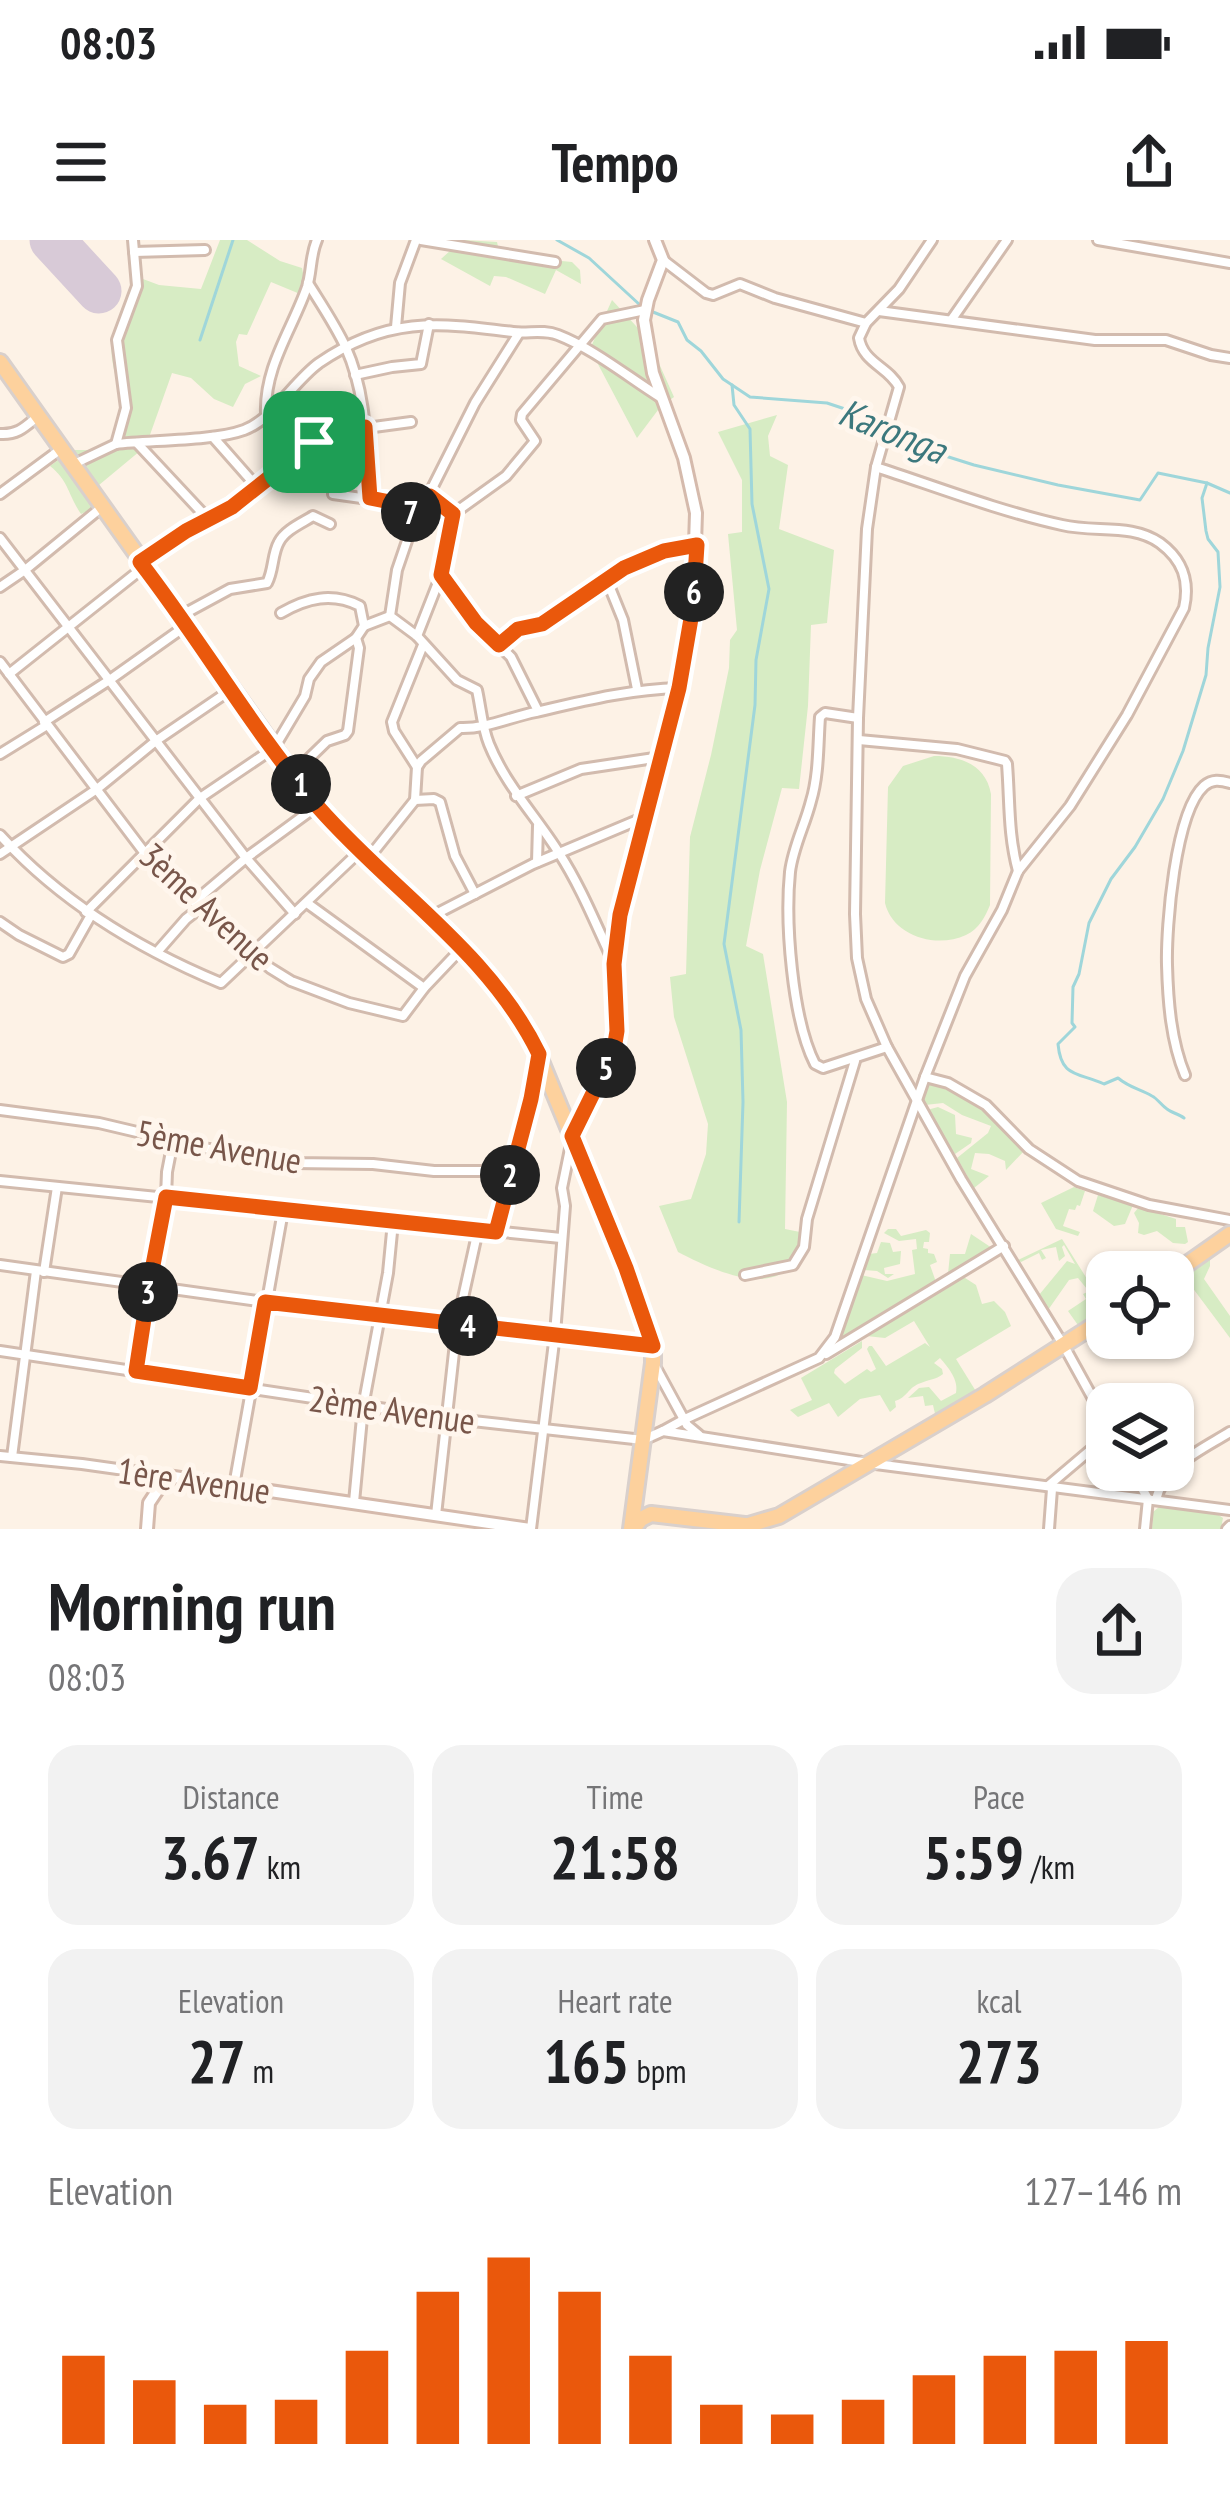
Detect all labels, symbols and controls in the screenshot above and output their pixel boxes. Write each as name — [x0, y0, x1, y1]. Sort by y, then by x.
text: 08:03 — [60, 13, 157, 71]
text: Tempo — [551, 127, 679, 197]
icon: menu — [48, 129, 114, 195]
icon: share — [1116, 129, 1182, 195]
water label: Karonga — [832, 386, 956, 475]
pin — [263, 391, 365, 493]
icon: arrive — [281, 409, 347, 475]
pin: 7 — [381, 482, 441, 542]
text: 7 — [403, 490, 419, 533]
pin: 6 — [664, 562, 724, 622]
text: 6 — [686, 570, 702, 613]
pin: 1 — [271, 754, 331, 814]
text: 1 — [293, 762, 309, 805]
street label: 3ème Avenue — [130, 832, 284, 980]
pin: 5 — [576, 1038, 636, 1098]
text: 5 — [598, 1046, 614, 1089]
street label: 5ème Avenue — [133, 1108, 305, 1184]
pin: 2 — [480, 1145, 540, 1205]
text: 2 — [502, 1153, 518, 1196]
map controls — [1086, 1251, 1194, 1491]
button: locate — [1086, 1251, 1194, 1359]
pin: 3 — [118, 1262, 178, 1322]
text: 3 — [140, 1270, 156, 1313]
pin: 4 — [438, 1296, 498, 1356]
text: 4 — [460, 1304, 476, 1347]
street label: 2ème Avenue — [306, 1374, 478, 1444]
button: layers — [1086, 1383, 1194, 1491]
street label: 1ère Avenue — [115, 1446, 273, 1514]
text: Morning run — [48, 1563, 336, 1648]
button: share — [1056, 1568, 1182, 1694]
text: 08:03 — [48, 1651, 126, 1702]
text: Distance — [182, 1775, 280, 1818]
text: Time — [586, 1775, 644, 1818]
text: Pace — [973, 1775, 1025, 1818]
text: 3.67 — [161, 1818, 260, 1896]
text: 21:58 — [550, 1818, 680, 1896]
text: 5:59 — [923, 1818, 1024, 1896]
text: km — [260, 1845, 301, 1888]
text: /km — [1024, 1845, 1075, 1888]
text: Elevation — [178, 1979, 284, 2022]
text: Heart rate — [557, 1979, 673, 2022]
text: kcal — [976, 1979, 1022, 2022]
text: 27 — [188, 2022, 245, 2100]
text: 165 — [543, 2022, 629, 2100]
text: 273 — [956, 2022, 1042, 2100]
text: m — [245, 2049, 274, 2092]
text: bpm — [629, 2049, 687, 2092]
text: Elevation — [48, 2165, 173, 2216]
text: 127–146 m — [1024, 2165, 1182, 2216]

